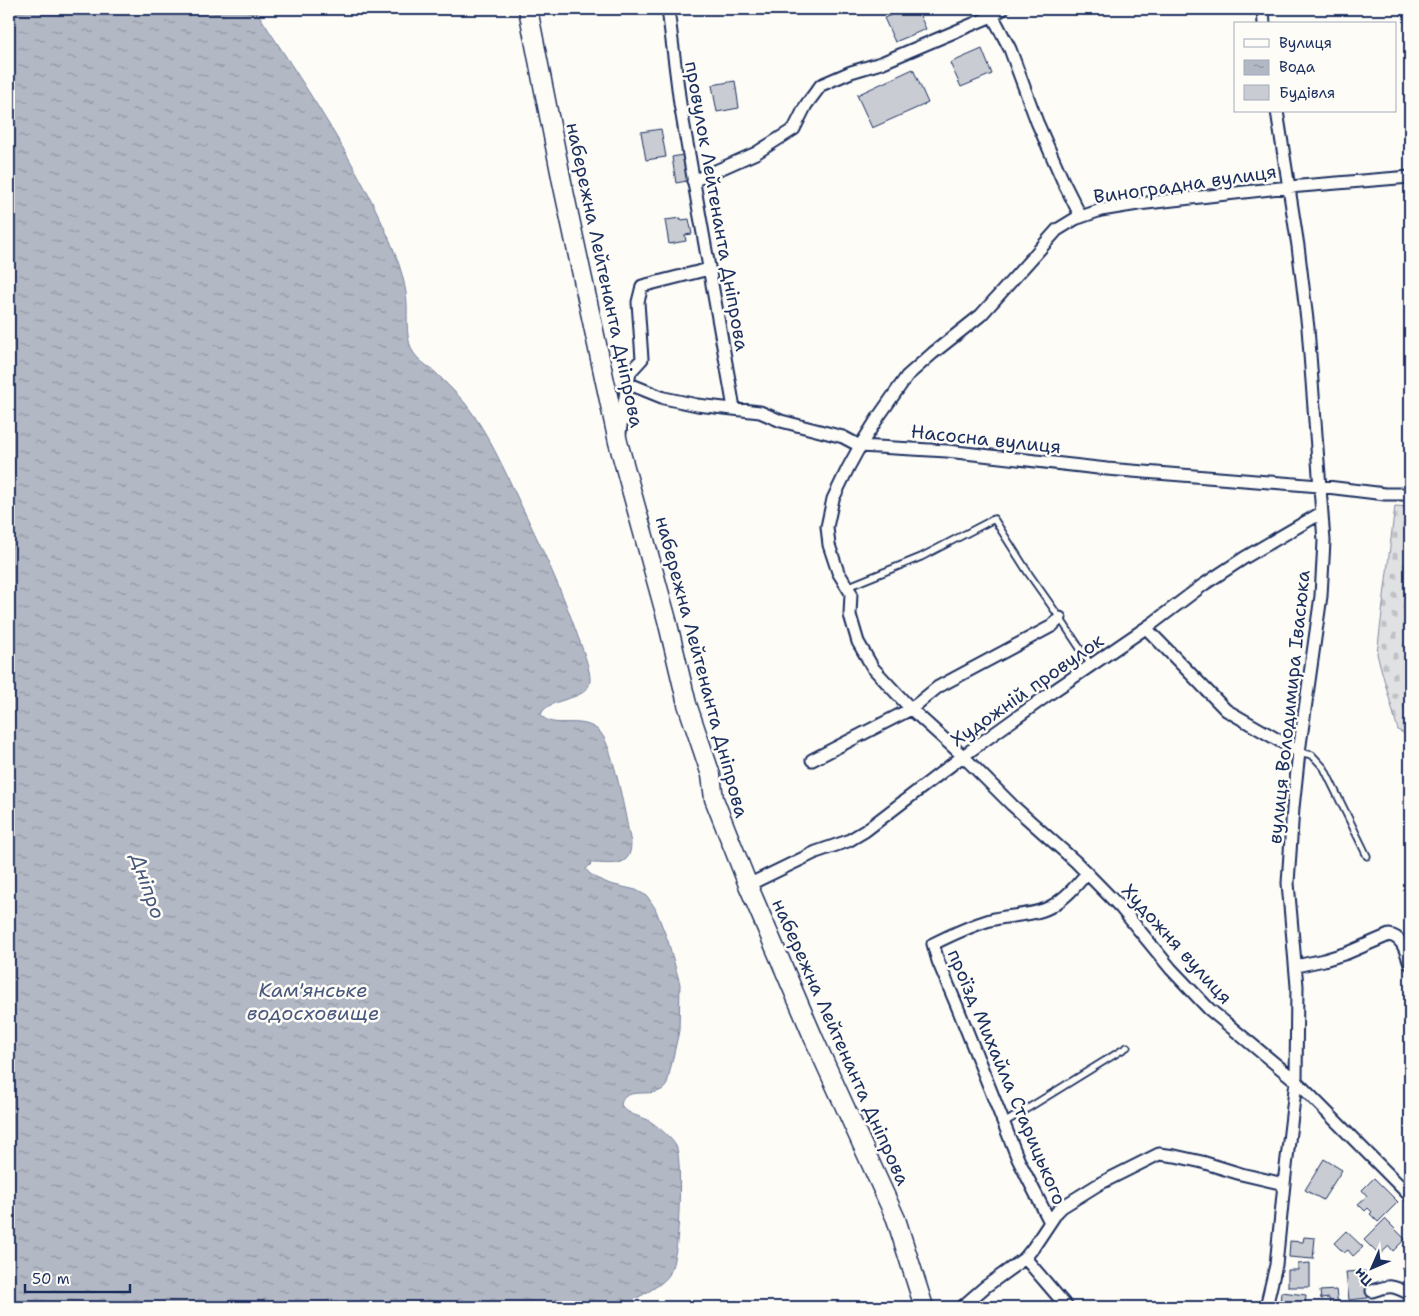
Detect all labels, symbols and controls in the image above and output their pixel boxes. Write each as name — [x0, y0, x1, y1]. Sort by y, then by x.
legend — [1234, 22, 1396, 112]
text: Вулиця — [1279, 33, 1332, 53]
text: Вода — [1279, 57, 1316, 77]
street label: провулок Лейтенанта Дніпрова — [679, 59, 755, 353]
text: Будівля — [1279, 83, 1335, 103]
street label: набережна Лейтенанта Дніпрова — [560, 120, 650, 430]
street label: Виноградна вулиця — [1092, 159, 1278, 209]
street label: Насосна вулиця — [910, 419, 1062, 459]
street label: набережна Лейтенанта Дніпрова — [650, 513, 754, 821]
street label: вулиця Володимира Івасюка — [1262, 569, 1316, 845]
street label: Художній провулок — [946, 628, 1108, 752]
water label: Дніпро — [124, 849, 171, 922]
street label: Художня вулиця — [1116, 878, 1238, 1010]
street label: набережна Лейтенанта Дніпрова — [766, 895, 916, 1189]
street label: проїзд Михайла Старицького — [942, 945, 1072, 1209]
water label: Кам'янське водосховище — [247, 977, 379, 1026]
north arrow — [1346, 1244, 1396, 1294]
scale bar — [25, 1261, 130, 1293]
text: Пн — [1350, 1264, 1376, 1290]
text: 50 m — [32, 1269, 70, 1289]

